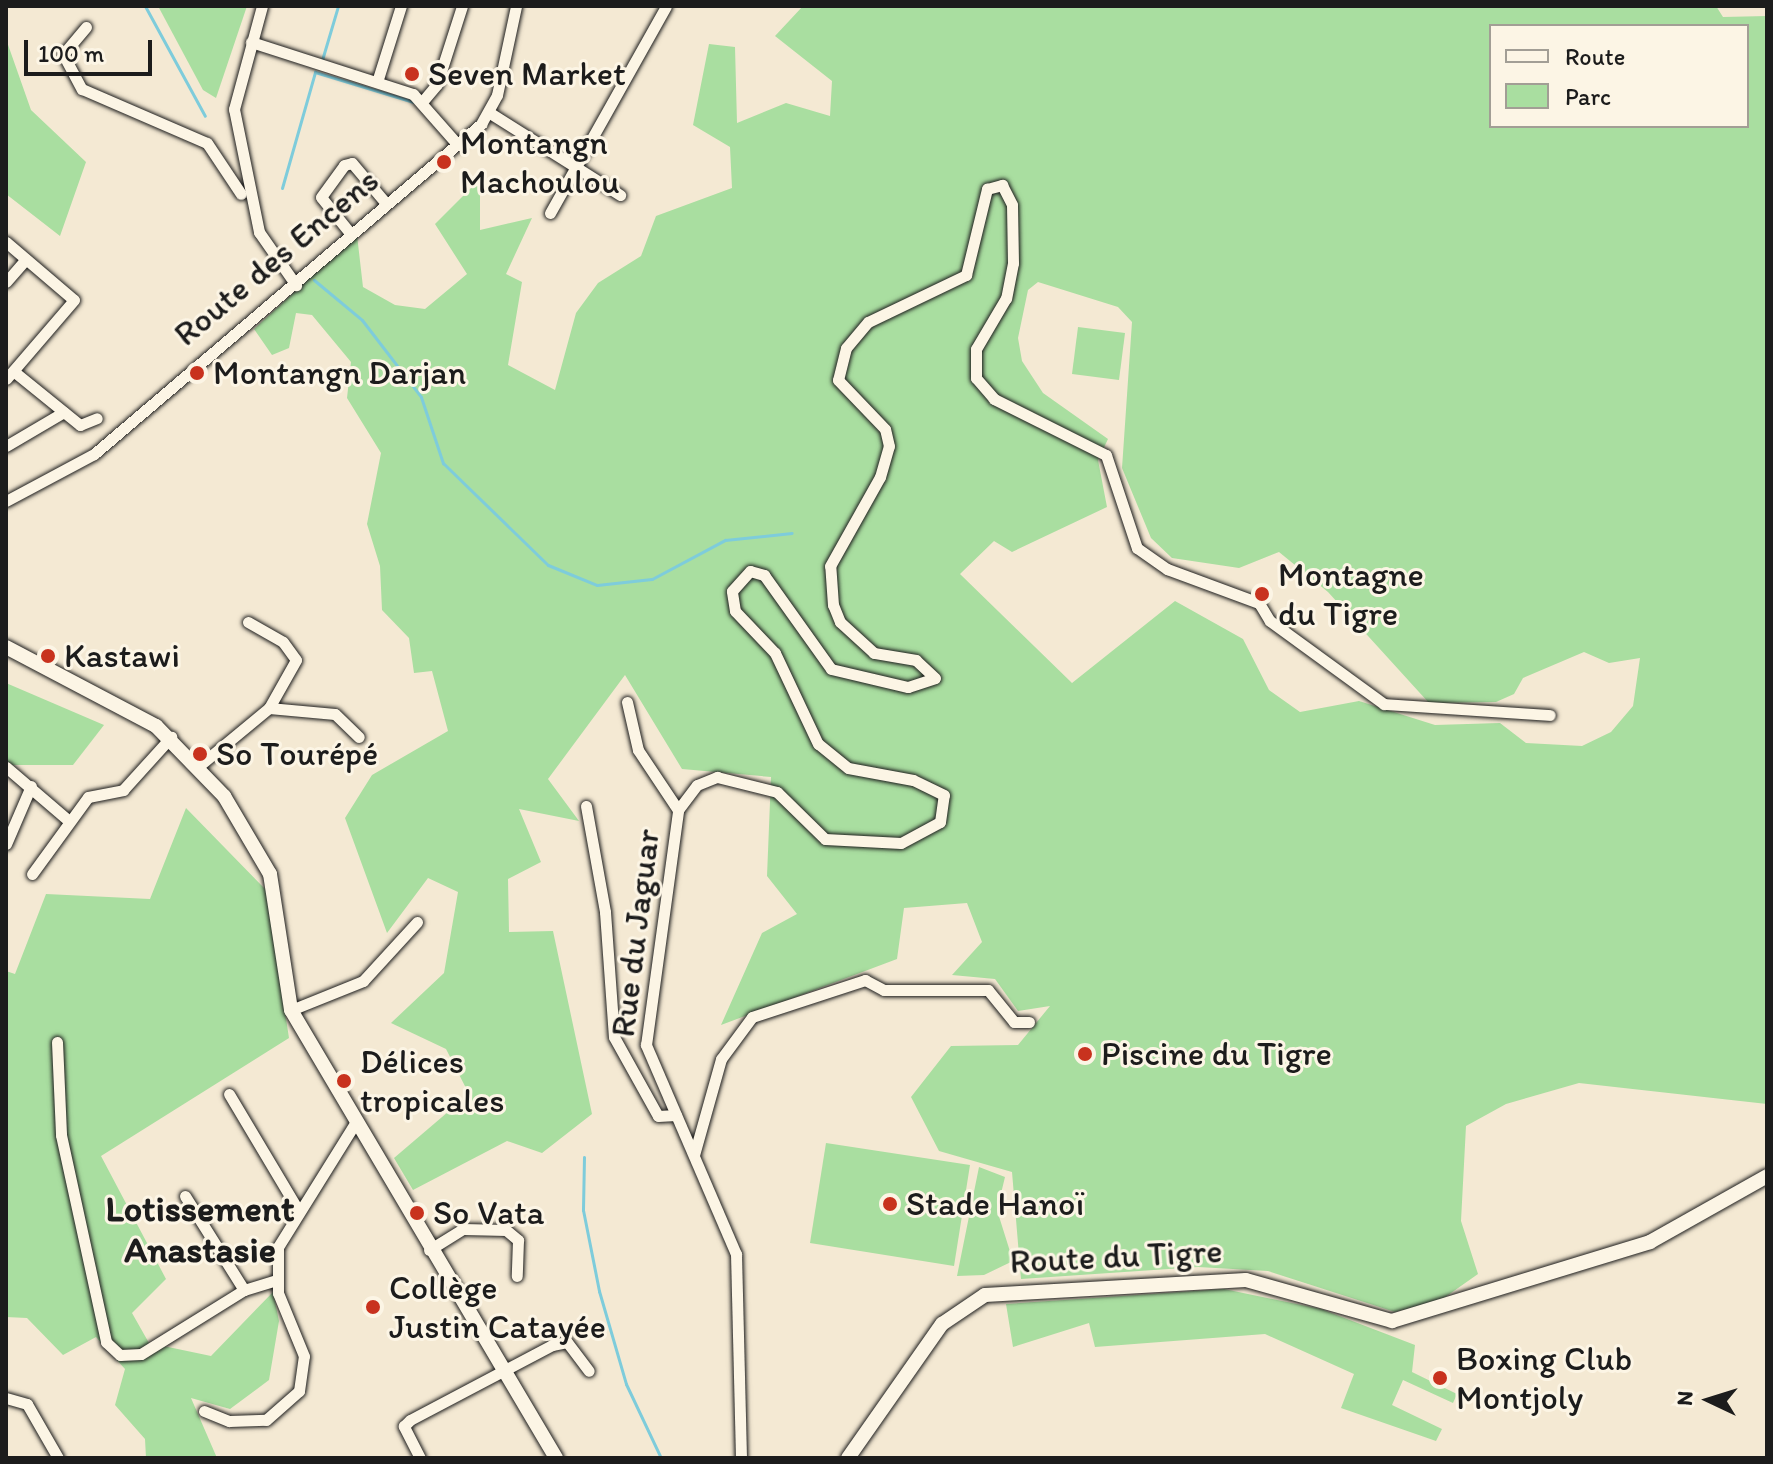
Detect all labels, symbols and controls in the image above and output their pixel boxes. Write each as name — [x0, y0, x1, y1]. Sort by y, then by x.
scale bar — [28, 24, 156, 74]
legend — [1489, 24, 1749, 128]
text: 100 m — [38, 39, 104, 68]
text: Route — [1565, 42, 1625, 71]
place label: Seven Market — [428, 54, 625, 94]
marker: Seven Market — [403, 65, 421, 83]
text: Parc — [1565, 82, 1611, 111]
place label: Montangn Machoulou — [460, 122, 620, 202]
marker: Montangn Machoulou — [435, 153, 453, 171]
street label: Route des Encens — [165, 160, 387, 354]
place label: Montangn Darjan — [213, 353, 466, 393]
marker: Montangn Darjan — [188, 364, 206, 382]
place label: Montagne du Tigre — [1278, 554, 1424, 634]
marker: Montagne du Tigre — [1253, 585, 1271, 603]
place label: Kastawi — [64, 636, 180, 676]
marker: Kastawi — [39, 647, 57, 665]
place label: So Tourépé — [216, 734, 375, 774]
marker: So Tourépé — [191, 745, 209, 763]
street label: Rue du Jaguar — [602, 827, 668, 1039]
place label: Piscine du Tigre — [1101, 1034, 1331, 1074]
place label: Délices tropicales — [360, 1041, 504, 1120]
marker: Piscine du Tigre — [1076, 1045, 1094, 1063]
marker: Délices tropicales — [335, 1072, 353, 1090]
place label: Stade Hanoï — [906, 1184, 1084, 1224]
district label: Lotissement Anastasie — [106, 1186, 294, 1271]
place label: So Vata — [433, 1193, 543, 1233]
marker: Stade Hanoï — [881, 1195, 899, 1213]
marker: So Vata — [408, 1204, 426, 1222]
street label: Route du Tigre — [1009, 1230, 1223, 1282]
place label: Collège Justin Catayée — [389, 1267, 605, 1346]
marker: Collège Justin Catayée — [364, 1298, 382, 1316]
place label: Boxing Club Montjoly — [1456, 1338, 1632, 1418]
north arrow — [1669, 1360, 1749, 1440]
marker: Boxing Club Montjoly — [1431, 1369, 1449, 1387]
text: N — [1671, 1390, 1699, 1407]

